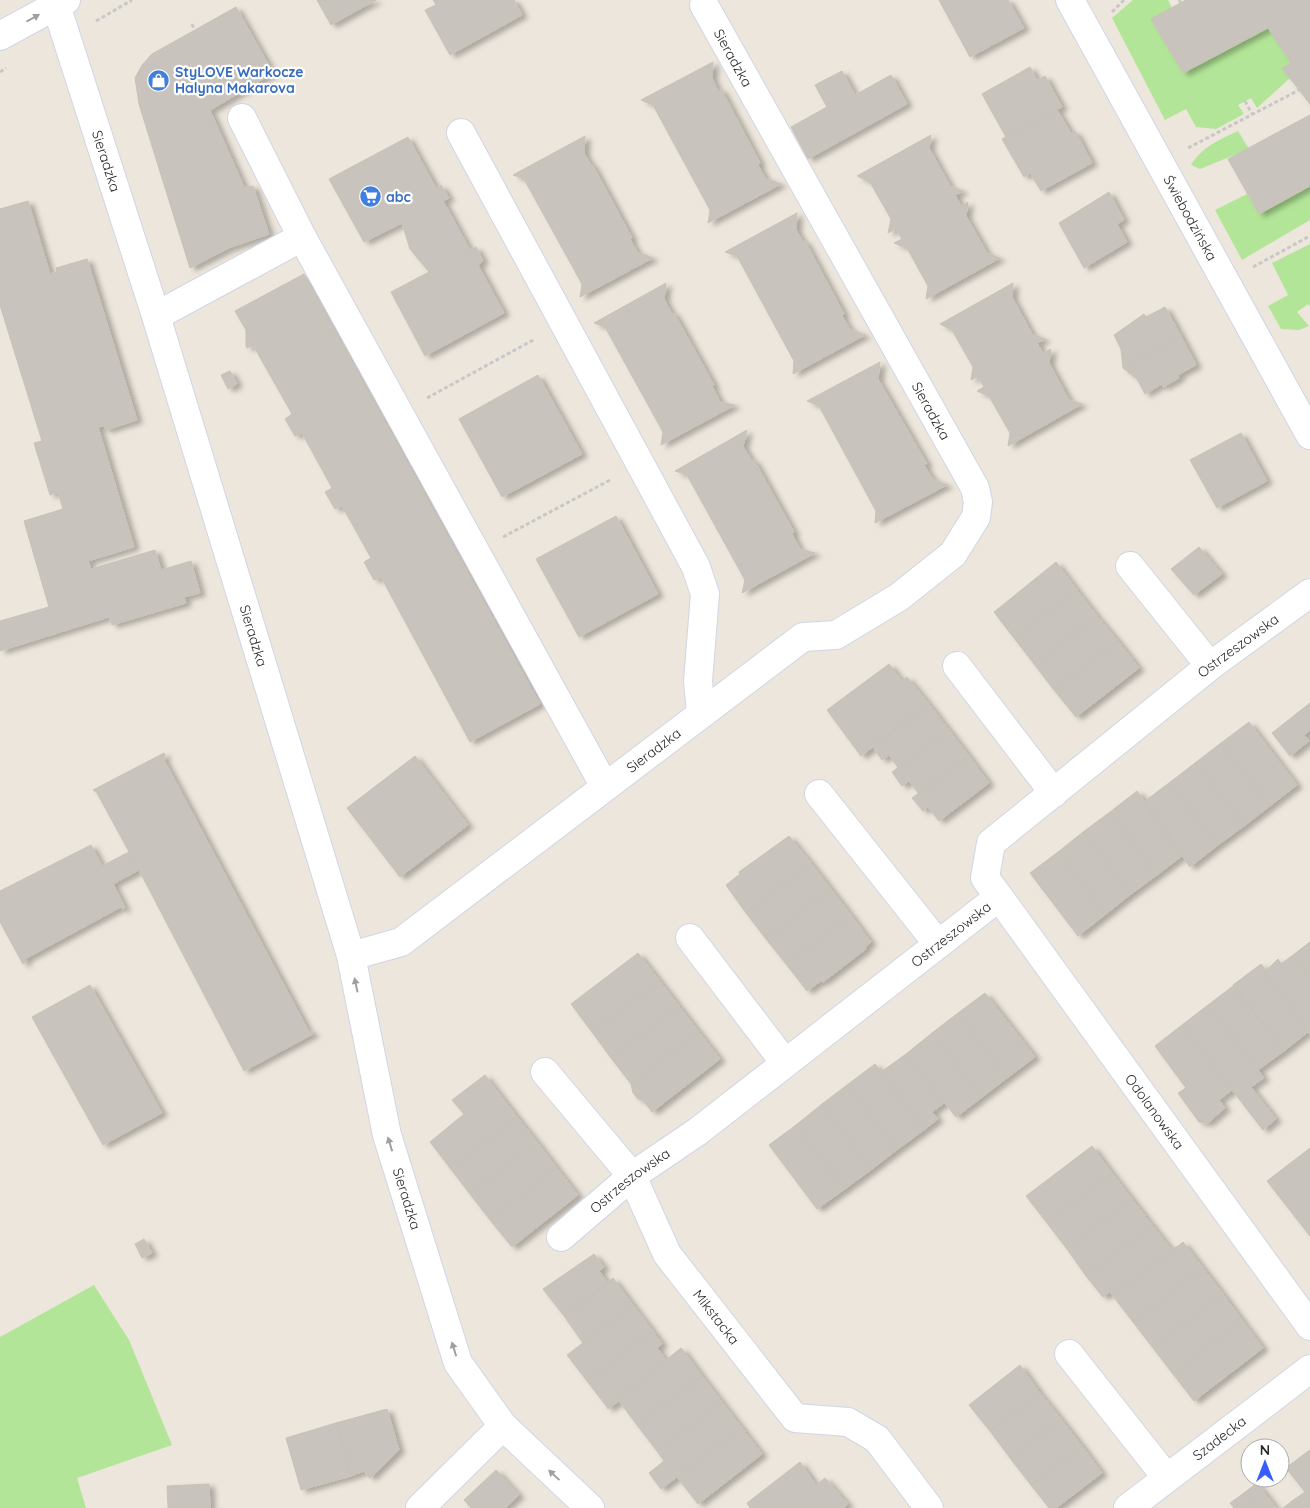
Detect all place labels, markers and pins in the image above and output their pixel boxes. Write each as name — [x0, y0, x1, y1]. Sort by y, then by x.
place label: StyLOVE Warkocze Halyna Makarova — [175, 63, 303, 97]
shop icon: StyLOVE Warkocze Halyna Makarova — [147, 68, 171, 92]
supermarket icon: abc — [358, 185, 382, 209]
place label: abc — [386, 188, 411, 206]

